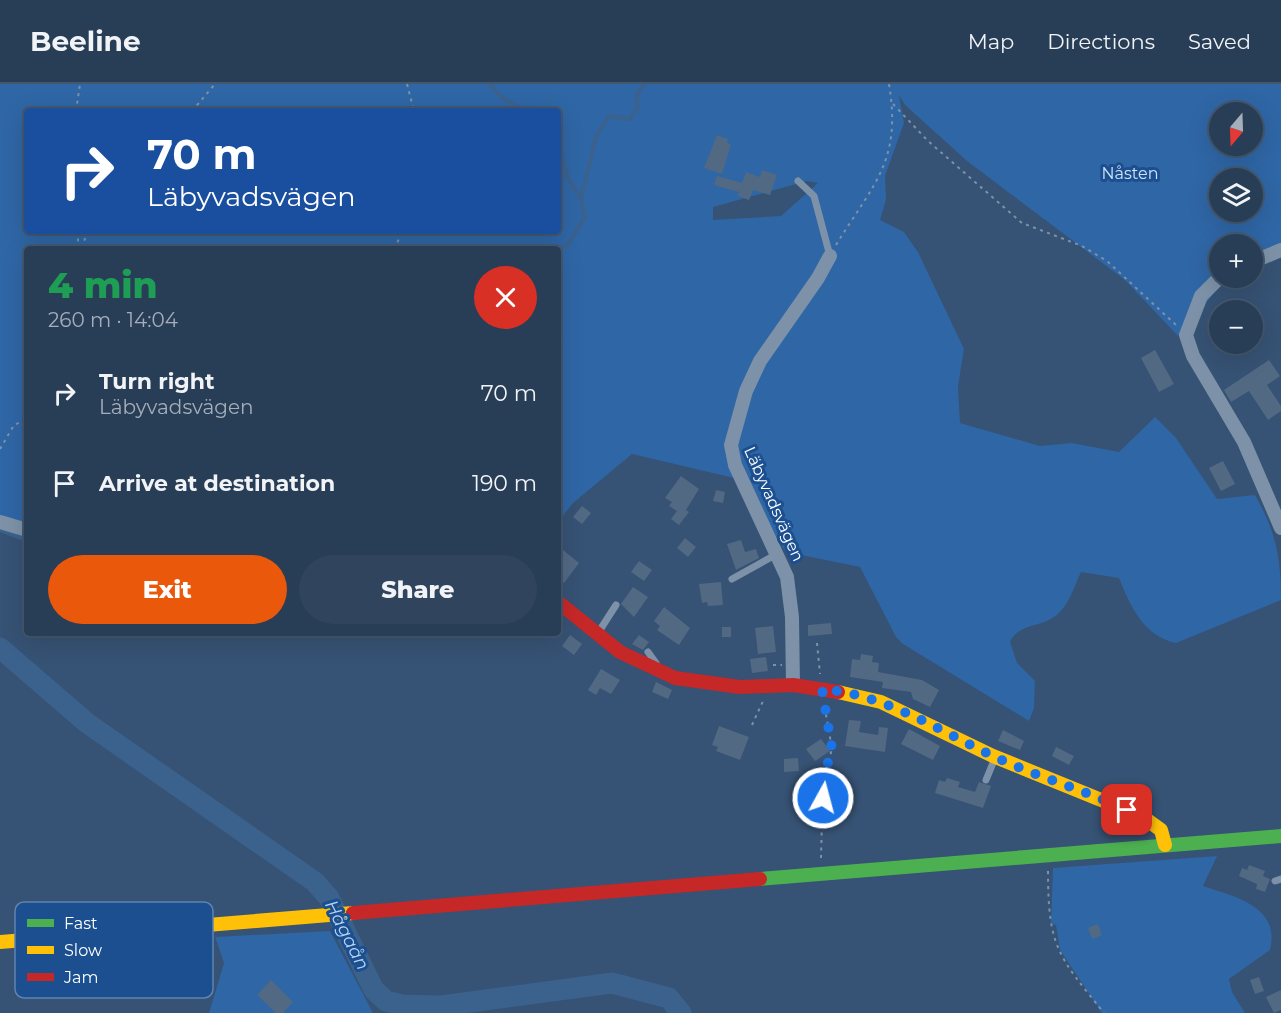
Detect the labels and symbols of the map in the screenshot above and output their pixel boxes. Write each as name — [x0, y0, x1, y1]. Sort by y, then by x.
north arrow — [1209, 102, 1263, 156]
park label: Nåsten — [1102, 164, 1158, 183]
street label: Läbyvadsvägen — [740, 444, 808, 564]
position arrow — [791, 766, 855, 830]
pin — [1101, 784, 1152, 835]
water label: Hågaån — [320, 896, 374, 974]
legend — [15, 902, 213, 998]
text: Fast — [64, 914, 98, 933]
text: Slow — [64, 941, 102, 960]
text: Jam — [63, 968, 98, 987]

